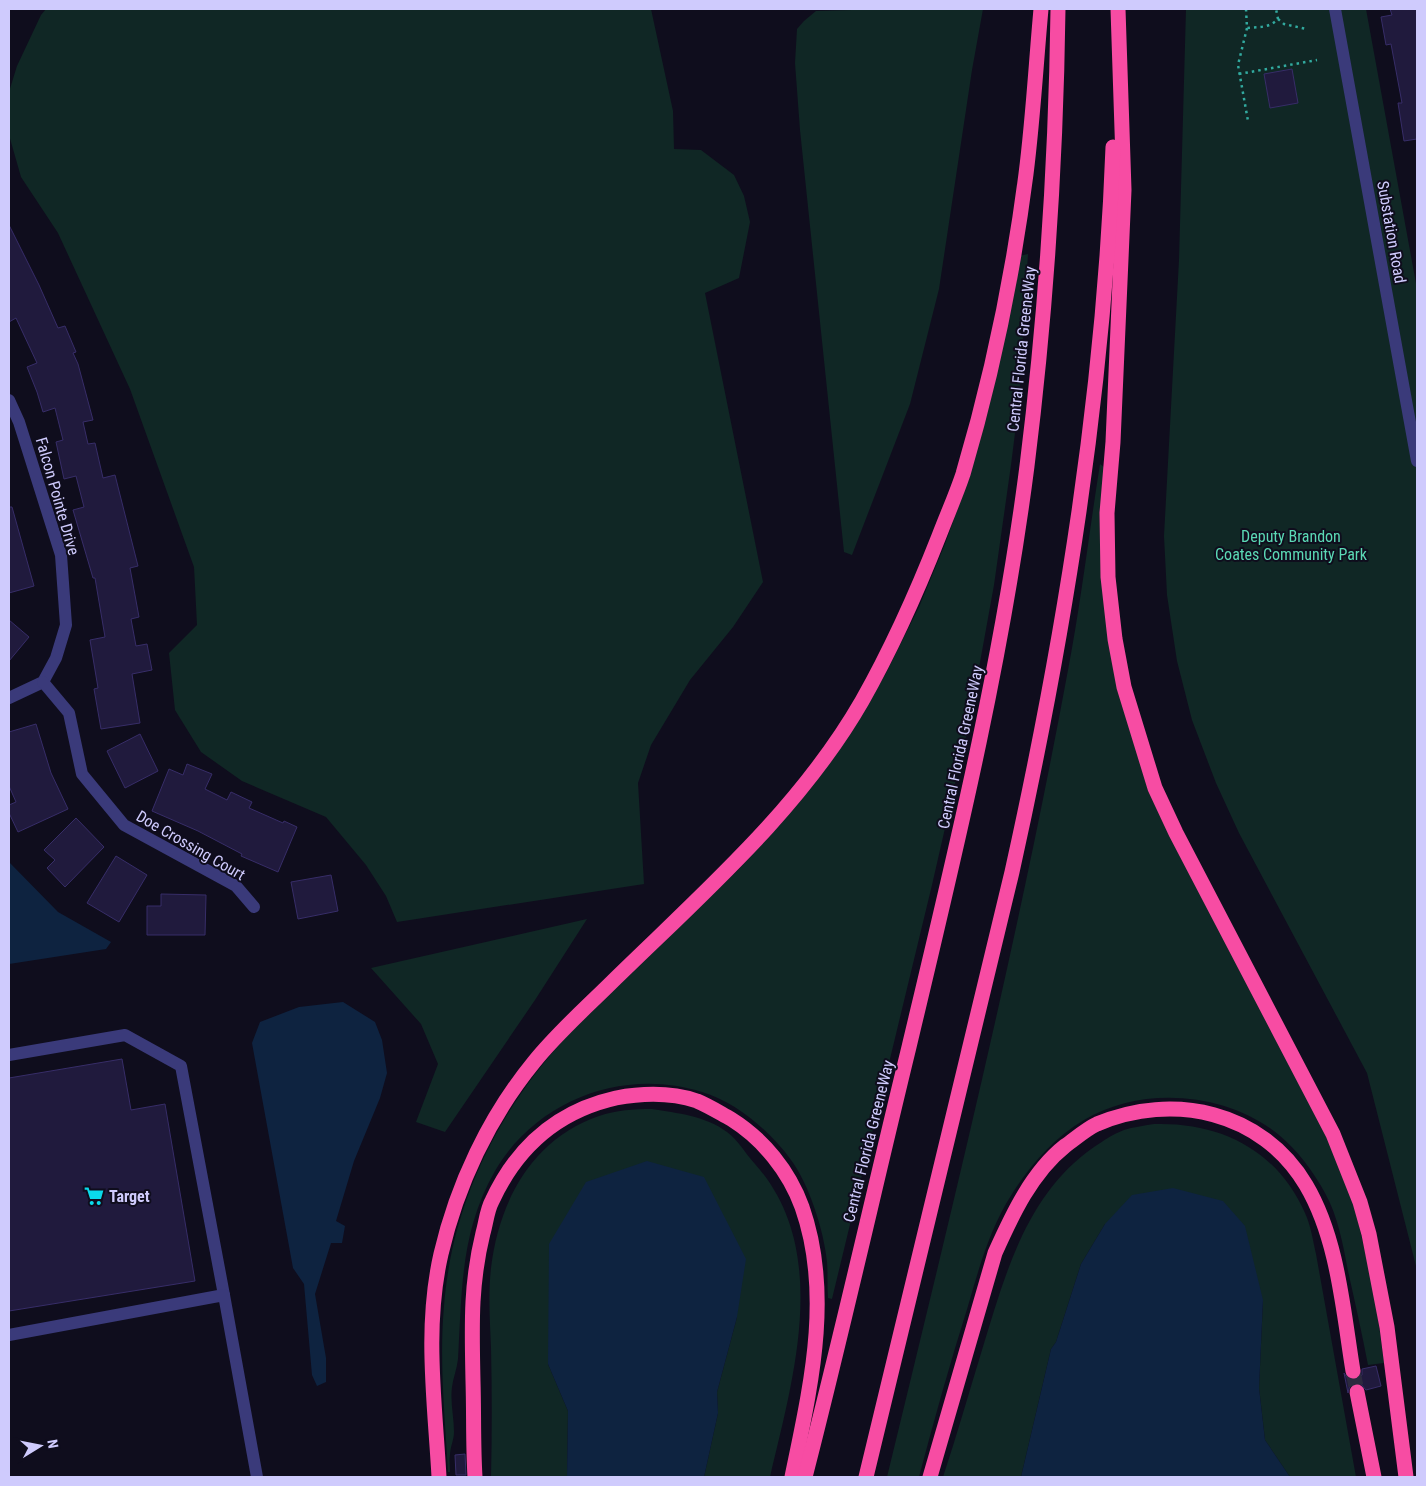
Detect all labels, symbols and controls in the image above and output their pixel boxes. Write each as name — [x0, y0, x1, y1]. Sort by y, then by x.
street label: Substation Road — [1373, 179, 1410, 285]
street label: Central Florida GreeneWay — [1003, 265, 1040, 433]
street label: Falcon Pointe Drive — [32, 435, 83, 557]
park label: Deputy Brandon Coates Community Park — [1215, 527, 1368, 564]
street label: Central Florida GreeneWay — [934, 663, 987, 830]
street label: Doe Crossing Court — [133, 807, 249, 884]
street label: Central Florida GreeneWay — [839, 1058, 898, 1224]
supermarket icon: Target — [83, 1185, 105, 1207]
place label: Target — [109, 1187, 150, 1206]
north arrow — [15, 1421, 65, 1471]
text: N — [44, 1438, 61, 1449]

